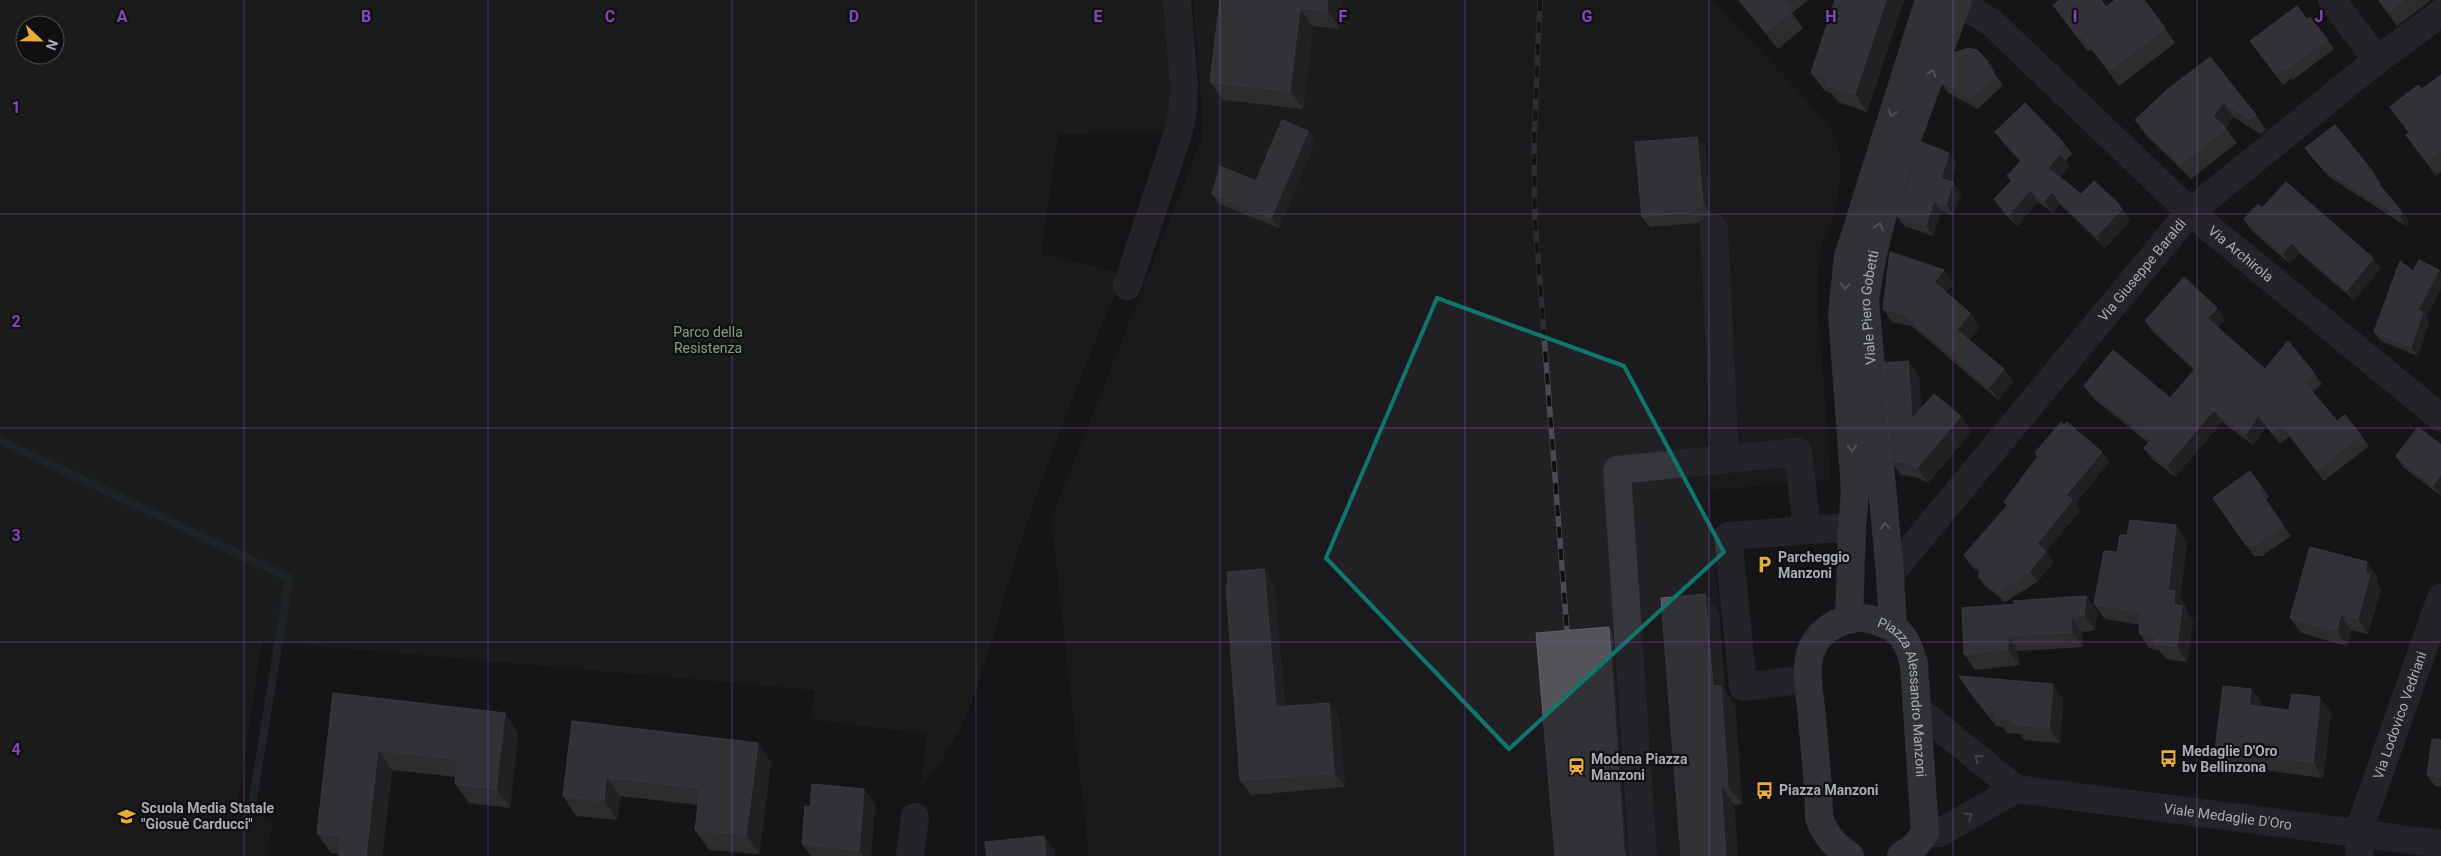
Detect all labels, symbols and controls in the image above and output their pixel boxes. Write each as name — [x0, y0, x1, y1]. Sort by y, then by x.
text: A — [117, 7, 128, 26]
text: B — [361, 7, 371, 26]
text: C — [605, 7, 615, 26]
text: D — [849, 7, 859, 26]
text: E — [1094, 7, 1103, 26]
text: F — [1339, 7, 1348, 26]
text: G — [1582, 7, 1593, 26]
text: H — [1825, 7, 1837, 26]
text: I — [2073, 7, 2077, 26]
text: J — [2315, 7, 2323, 26]
north arrow — [15, 15, 65, 65]
text: N — [43, 37, 61, 52]
one-way arrow — [1926, 69, 1936, 78]
text: 1 — [11, 98, 21, 117]
one-way arrow — [1888, 108, 1898, 117]
street label: Via Giuseppe Baraldi — [2095, 215, 2189, 324]
one-way arrow — [1873, 222, 1884, 231]
street label: Via Archirola — [2205, 222, 2277, 285]
street label: Viale Piero Gobetti — [1857, 249, 1882, 365]
one-way arrow — [1840, 282, 1851, 290]
text: 2 — [11, 312, 21, 331]
park label: Parco della Resistenza — [673, 324, 743, 356]
one-way arrow — [1846, 444, 1857, 452]
one-way arrow — [1880, 522, 1891, 530]
text: 3 — [11, 526, 21, 545]
place label: Parcheggio Manzoni — [1778, 549, 1850, 581]
parking icon: Parcheggio Manzoni — [1754, 555, 1774, 575]
street label: Piazza Alessandro Manzoni — [1875, 614, 1929, 778]
street label: Via Lodovico Vedriani — [2370, 649, 2430, 781]
text: 4 — [11, 740, 21, 759]
place label: Medaglie D'Oro bv Bellinzona — [2182, 743, 2278, 775]
bus stop icon: Medaglie D'Oro bv Bellinzona — [2158, 749, 2178, 769]
place label: Modena Piazza Manzoni — [1591, 751, 1688, 783]
one-way arrow — [1974, 754, 1983, 763]
station icon: Modena Piazza Manzoni — [1567, 757, 1587, 777]
bus stop icon: Piazza Manzoni — [1755, 780, 1775, 800]
place label: Piazza Manzoni — [1779, 782, 1879, 798]
place label: Scuola Media Statale "Giosuè Carducci" — [141, 800, 274, 832]
street label: Viale Medaglie D'Oro — [2163, 800, 2293, 833]
school or university icon: Scuola Media Statale "Giosuè Carducci" — [117, 806, 137, 826]
one-way arrow — [1963, 812, 1972, 822]

